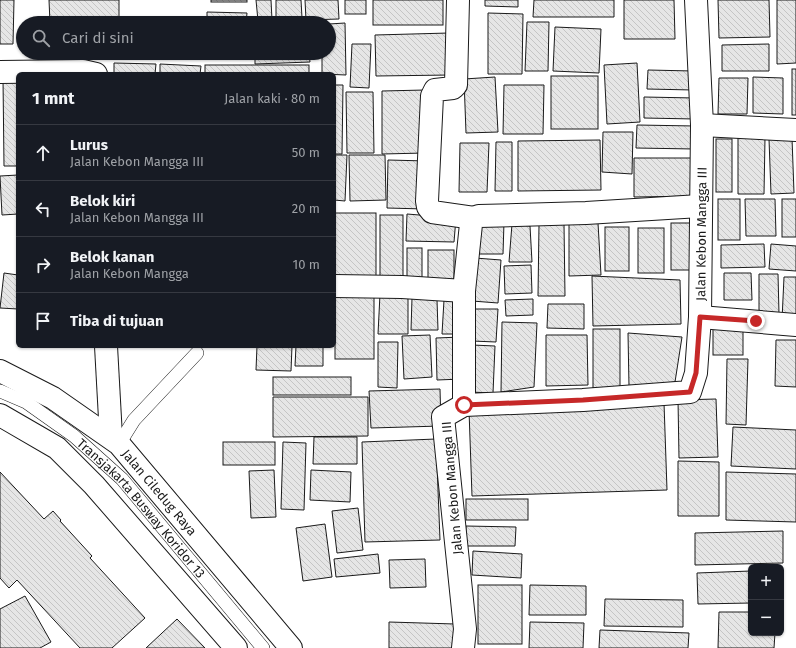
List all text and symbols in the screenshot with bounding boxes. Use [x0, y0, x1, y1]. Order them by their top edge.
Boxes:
search box [16, 16, 336, 60]
icon: search [30, 27, 52, 49]
text: Cari di sini [62, 29, 134, 47]
text: 1 mnt [32, 88, 75, 109]
text: Jalan kaki · 80 m [224, 91, 320, 106]
text: Lurus [70, 136, 108, 154]
icon: ahead [32, 142, 54, 164]
text: 50 m [292, 145, 320, 160]
text: Jalan Kebon Mangga III [70, 154, 204, 169]
street label: Jalan Kebon Mangga III [693, 167, 709, 301]
text: Belok kiri [70, 192, 135, 210]
icon: left [32, 198, 54, 220]
text: 20 m [292, 201, 320, 216]
text: Jalan Kebon Mangga III [70, 210, 204, 225]
text: Belok kanan [70, 248, 154, 266]
icon: right [32, 254, 54, 276]
text: 10 m [293, 257, 320, 272]
text: Jalan Kebon Mangga [70, 266, 189, 281]
icon: arrive [32, 310, 54, 332]
text: Tiba di tujuan [70, 312, 164, 330]
route end [747, 312, 765, 330]
route start [455, 396, 473, 414]
street label: Jalan Kebon Mangga III [439, 421, 465, 555]
street label: Transjakarta Busway Koridor 13 [74, 435, 209, 581]
street label: Jalan Ciledug Raya [119, 446, 200, 538]
map controls [748, 564, 784, 636]
button: + [748, 564, 784, 600]
button: − [748, 600, 784, 636]

